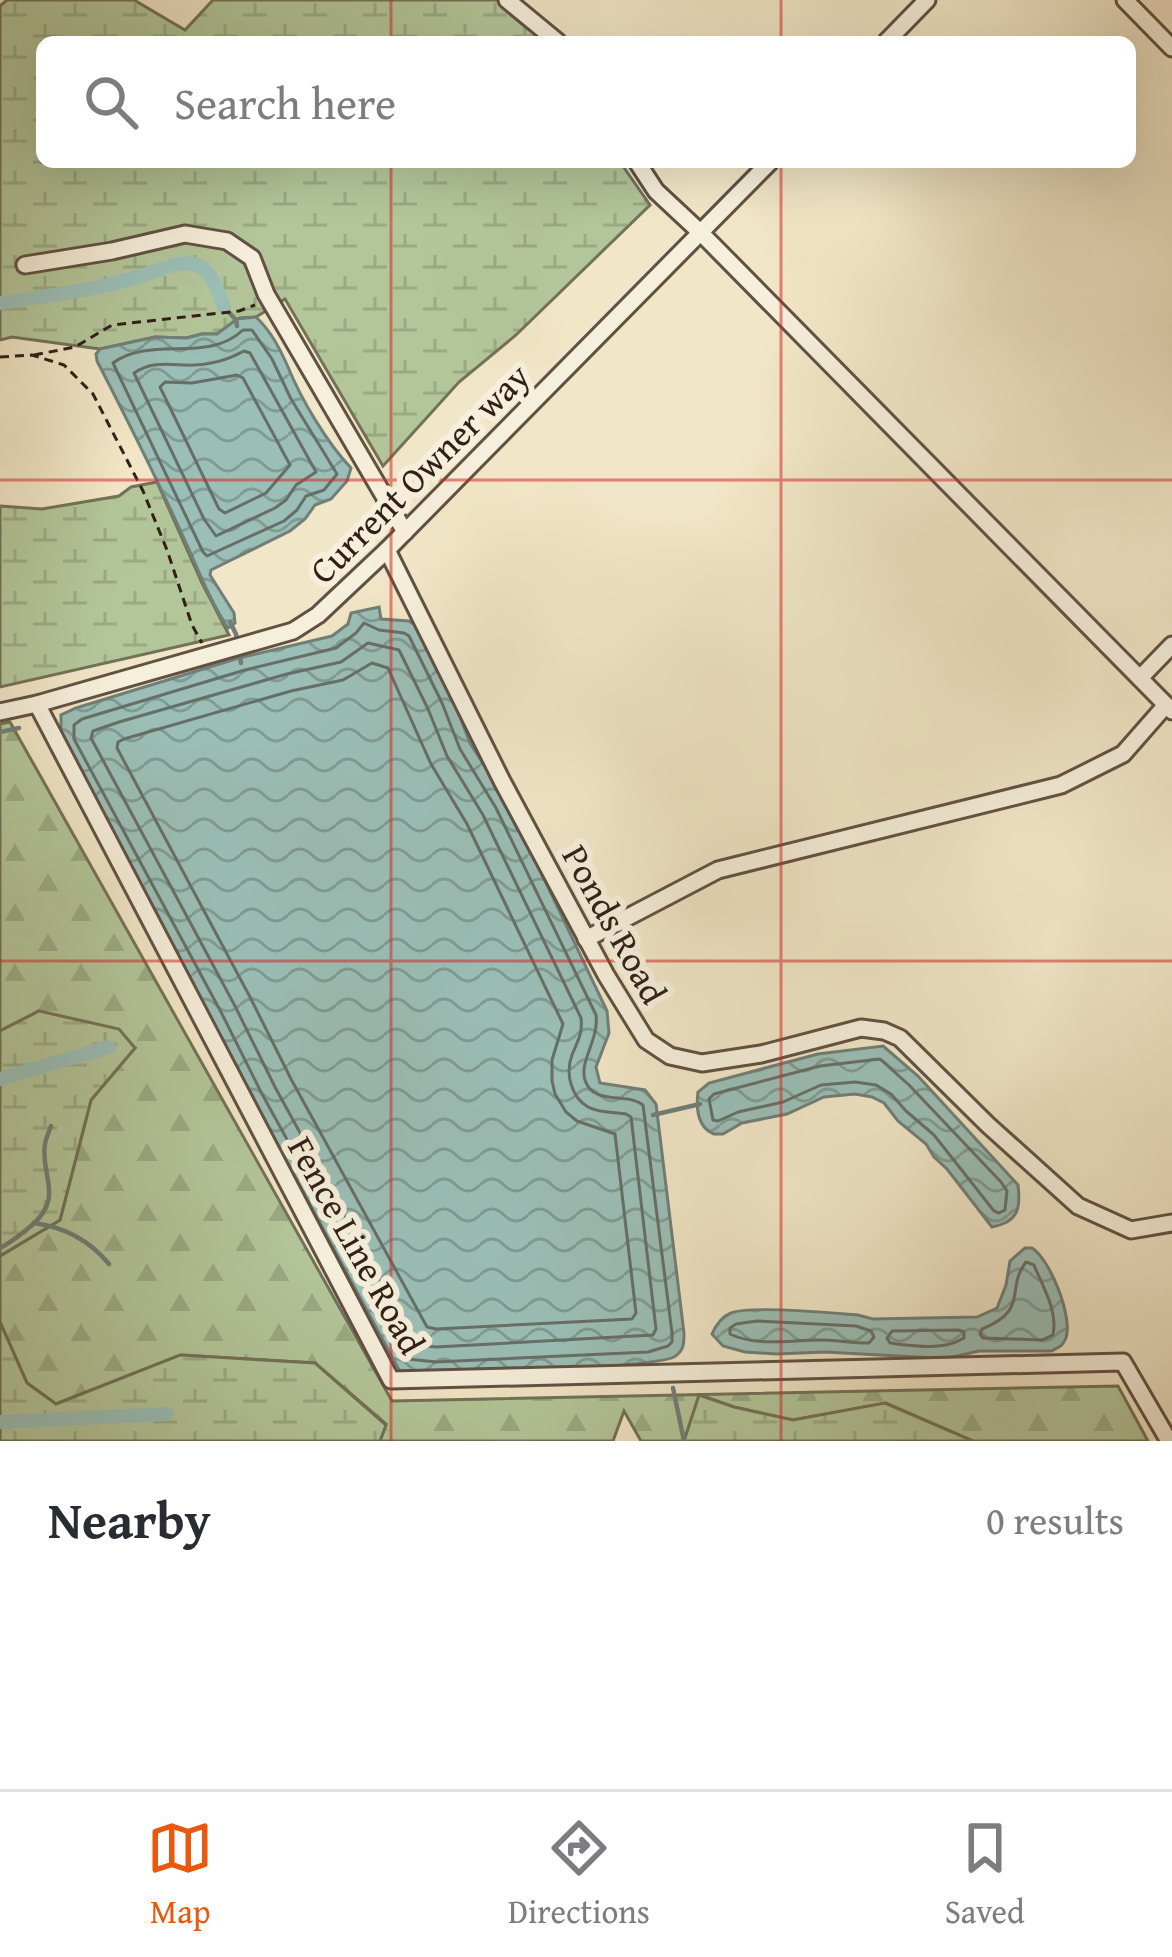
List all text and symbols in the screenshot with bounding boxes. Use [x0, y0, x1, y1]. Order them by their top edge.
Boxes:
search box [36, 36, 1136, 168]
icon: search [78, 69, 144, 135]
text: Search here [174, 70, 396, 135]
street label: Current Owner way [296, 350, 541, 595]
street label: Ponds Road [550, 835, 681, 1013]
street label: Fence Line Road [276, 1126, 439, 1363]
text: Nearby [48, 1482, 211, 1557]
text: 0 results [986, 1491, 1124, 1548]
tab: Map [147, 1815, 213, 1935]
tab: Directions [508, 1815, 650, 1935]
tab: Saved [945, 1815, 1025, 1935]

